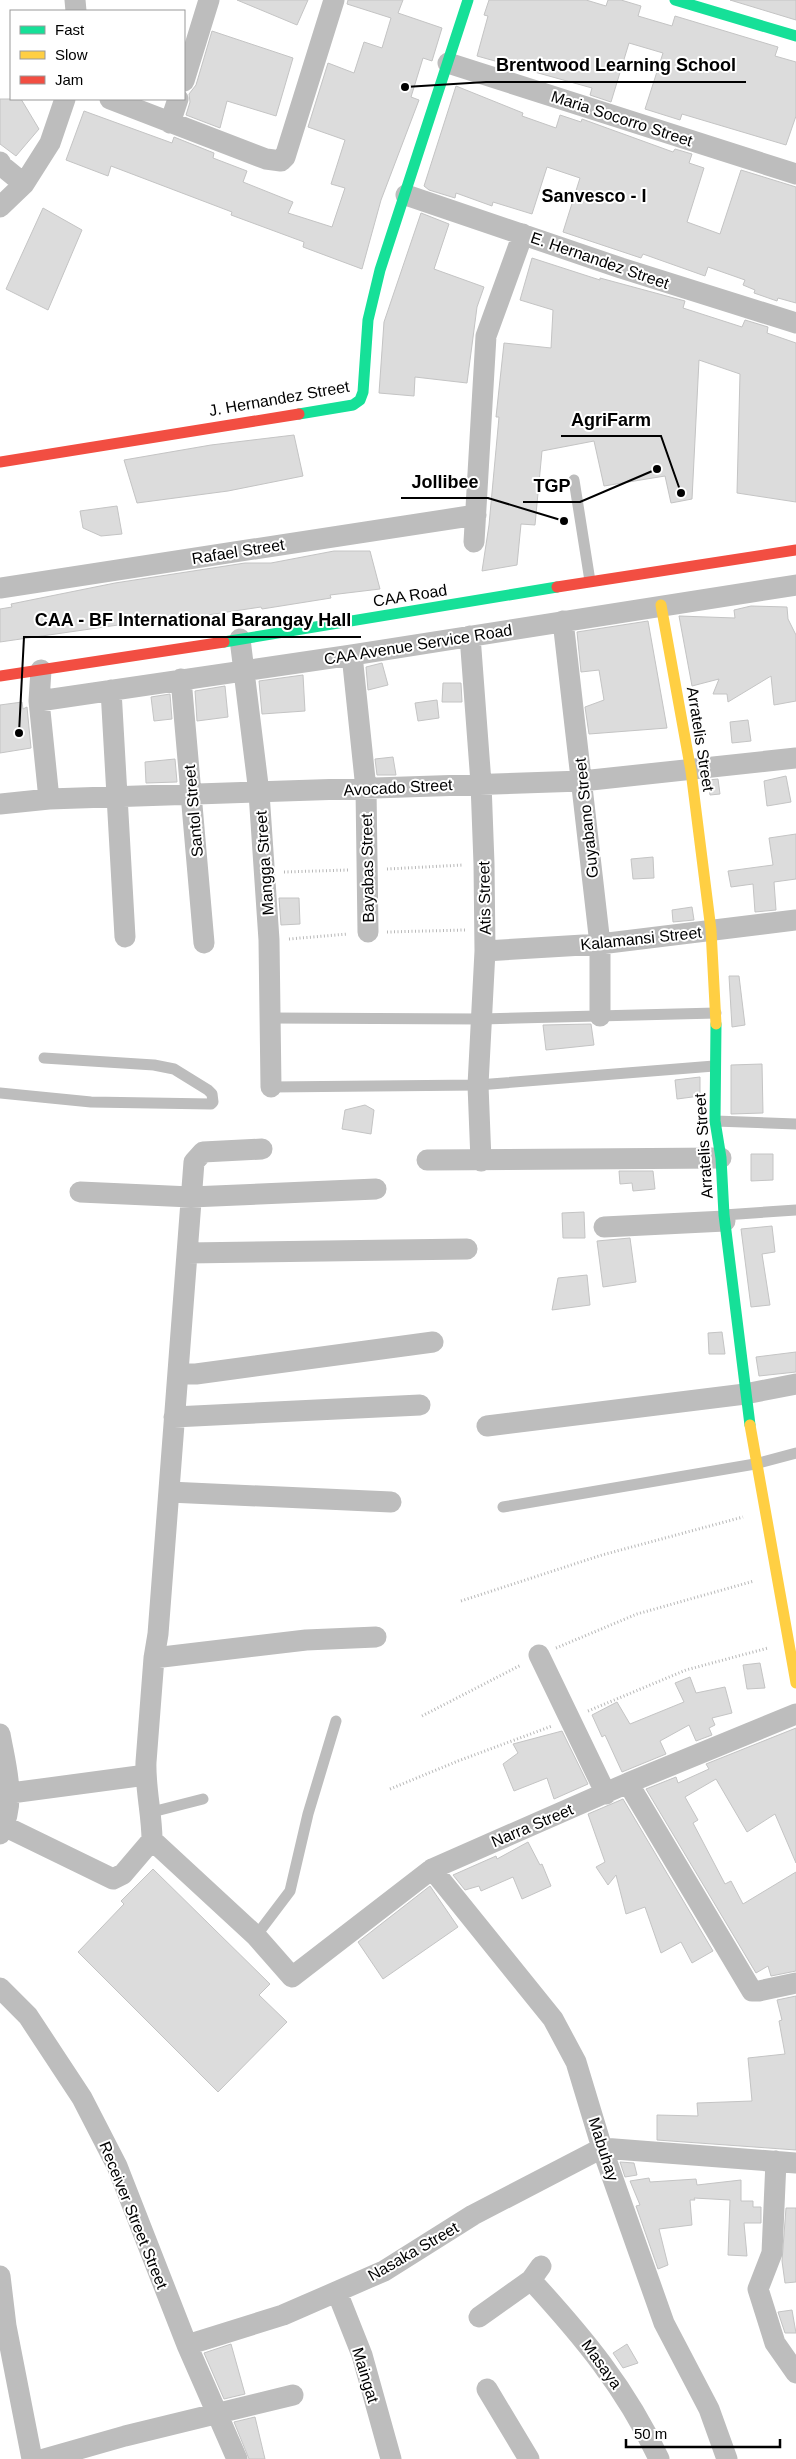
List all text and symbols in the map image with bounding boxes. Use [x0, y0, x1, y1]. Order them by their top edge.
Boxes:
legend [10, 10, 185, 100]
text: Fast [55, 21, 85, 38]
text: Slow [55, 46, 88, 63]
callout: Brentwood Learning School [486, 49, 746, 82]
text: Brentwood Learning School [496, 55, 736, 75]
text: Jam [55, 71, 83, 88]
street label: Maria Socorro Street [549, 88, 695, 150]
district label: Sanvesco - I [541, 186, 647, 206]
street label: E. Hernandez Street [529, 229, 672, 292]
street label: J. Hernandez Street [208, 378, 351, 419]
callout: AgriFarm [561, 403, 661, 436]
text: AgriFarm [571, 410, 651, 430]
callout: Jollibee [401, 465, 488, 498]
callout: TGP [523, 469, 580, 502]
text: Jollibee [411, 472, 479, 492]
text: TGP [533, 476, 571, 496]
street label: Rafael Street [191, 536, 286, 567]
street label: CAA Road [372, 581, 448, 610]
callout: CAA - BF International Barangay Hall [24, 604, 361, 637]
text: CAA - BF International Barangay Hall [35, 610, 351, 630]
street label: CAA Avenue Service Road [323, 621, 513, 668]
street label: Arratelis Street [684, 685, 717, 793]
street label: Guyabano Street [572, 756, 601, 879]
street label: Santol Street [181, 764, 206, 858]
street label: Avocado Street [343, 776, 454, 799]
street label: Mangga Street [252, 809, 277, 916]
street label: Bayabas Street [358, 813, 377, 923]
street label: Atis Street [475, 860, 494, 935]
street label: Kalamansi Street [580, 924, 703, 953]
street label: Arratelis Street [691, 1092, 716, 1199]
street label: Narra Street [489, 1800, 576, 1850]
street label: Mabuhay [585, 2115, 622, 2183]
street label: Receiver Street Street [96, 2139, 171, 2292]
street label: Nasaka Street [365, 2218, 462, 2284]
street label: Masaya [578, 2337, 625, 2392]
street label: Maingat [349, 2345, 382, 2405]
scale bar [626, 2416, 780, 2448]
text: 50 m [634, 2425, 667, 2442]

